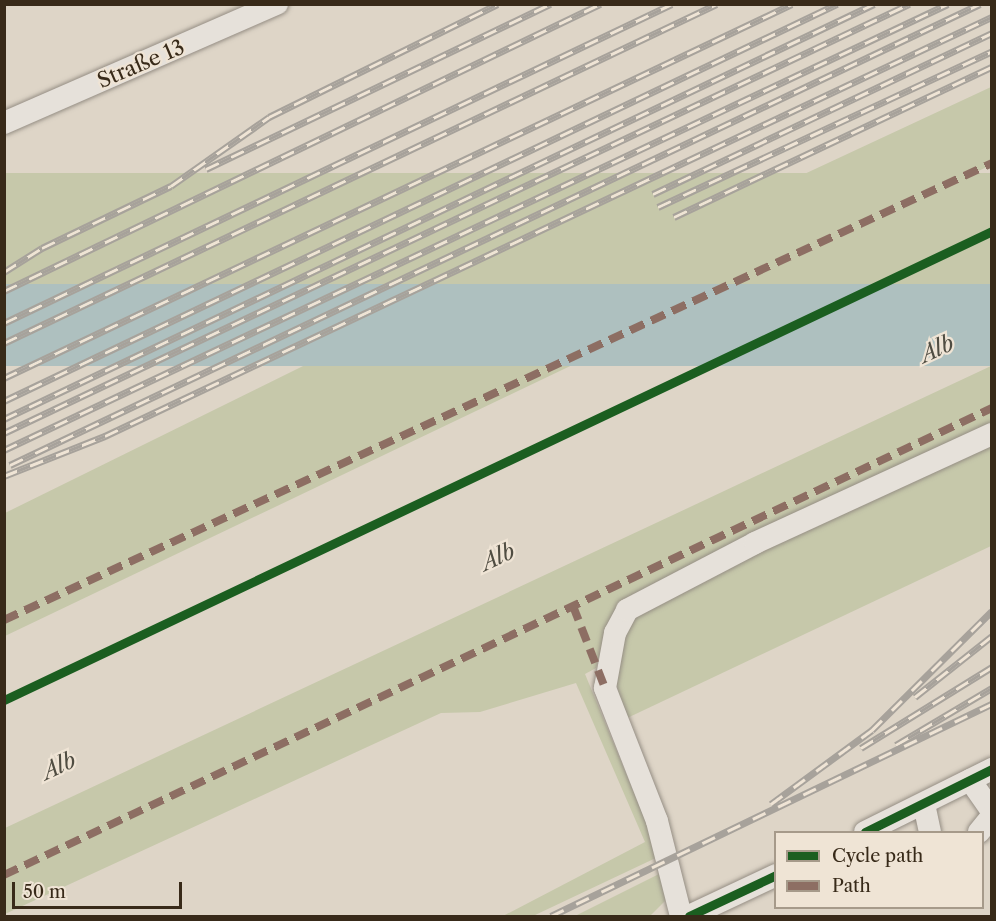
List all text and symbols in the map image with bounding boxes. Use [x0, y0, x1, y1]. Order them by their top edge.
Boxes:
street label: Straße 13 [94, 34, 188, 94]
water label: Alb [916, 330, 958, 368]
water label: Alb [477, 538, 519, 576]
water label: Alb [38, 747, 80, 785]
legend [774, 831, 984, 909]
text: Cycle path [832, 845, 923, 867]
scale bar [15, 870, 184, 908]
text: Path [832, 875, 871, 897]
text: 50 m [23, 881, 66, 903]

